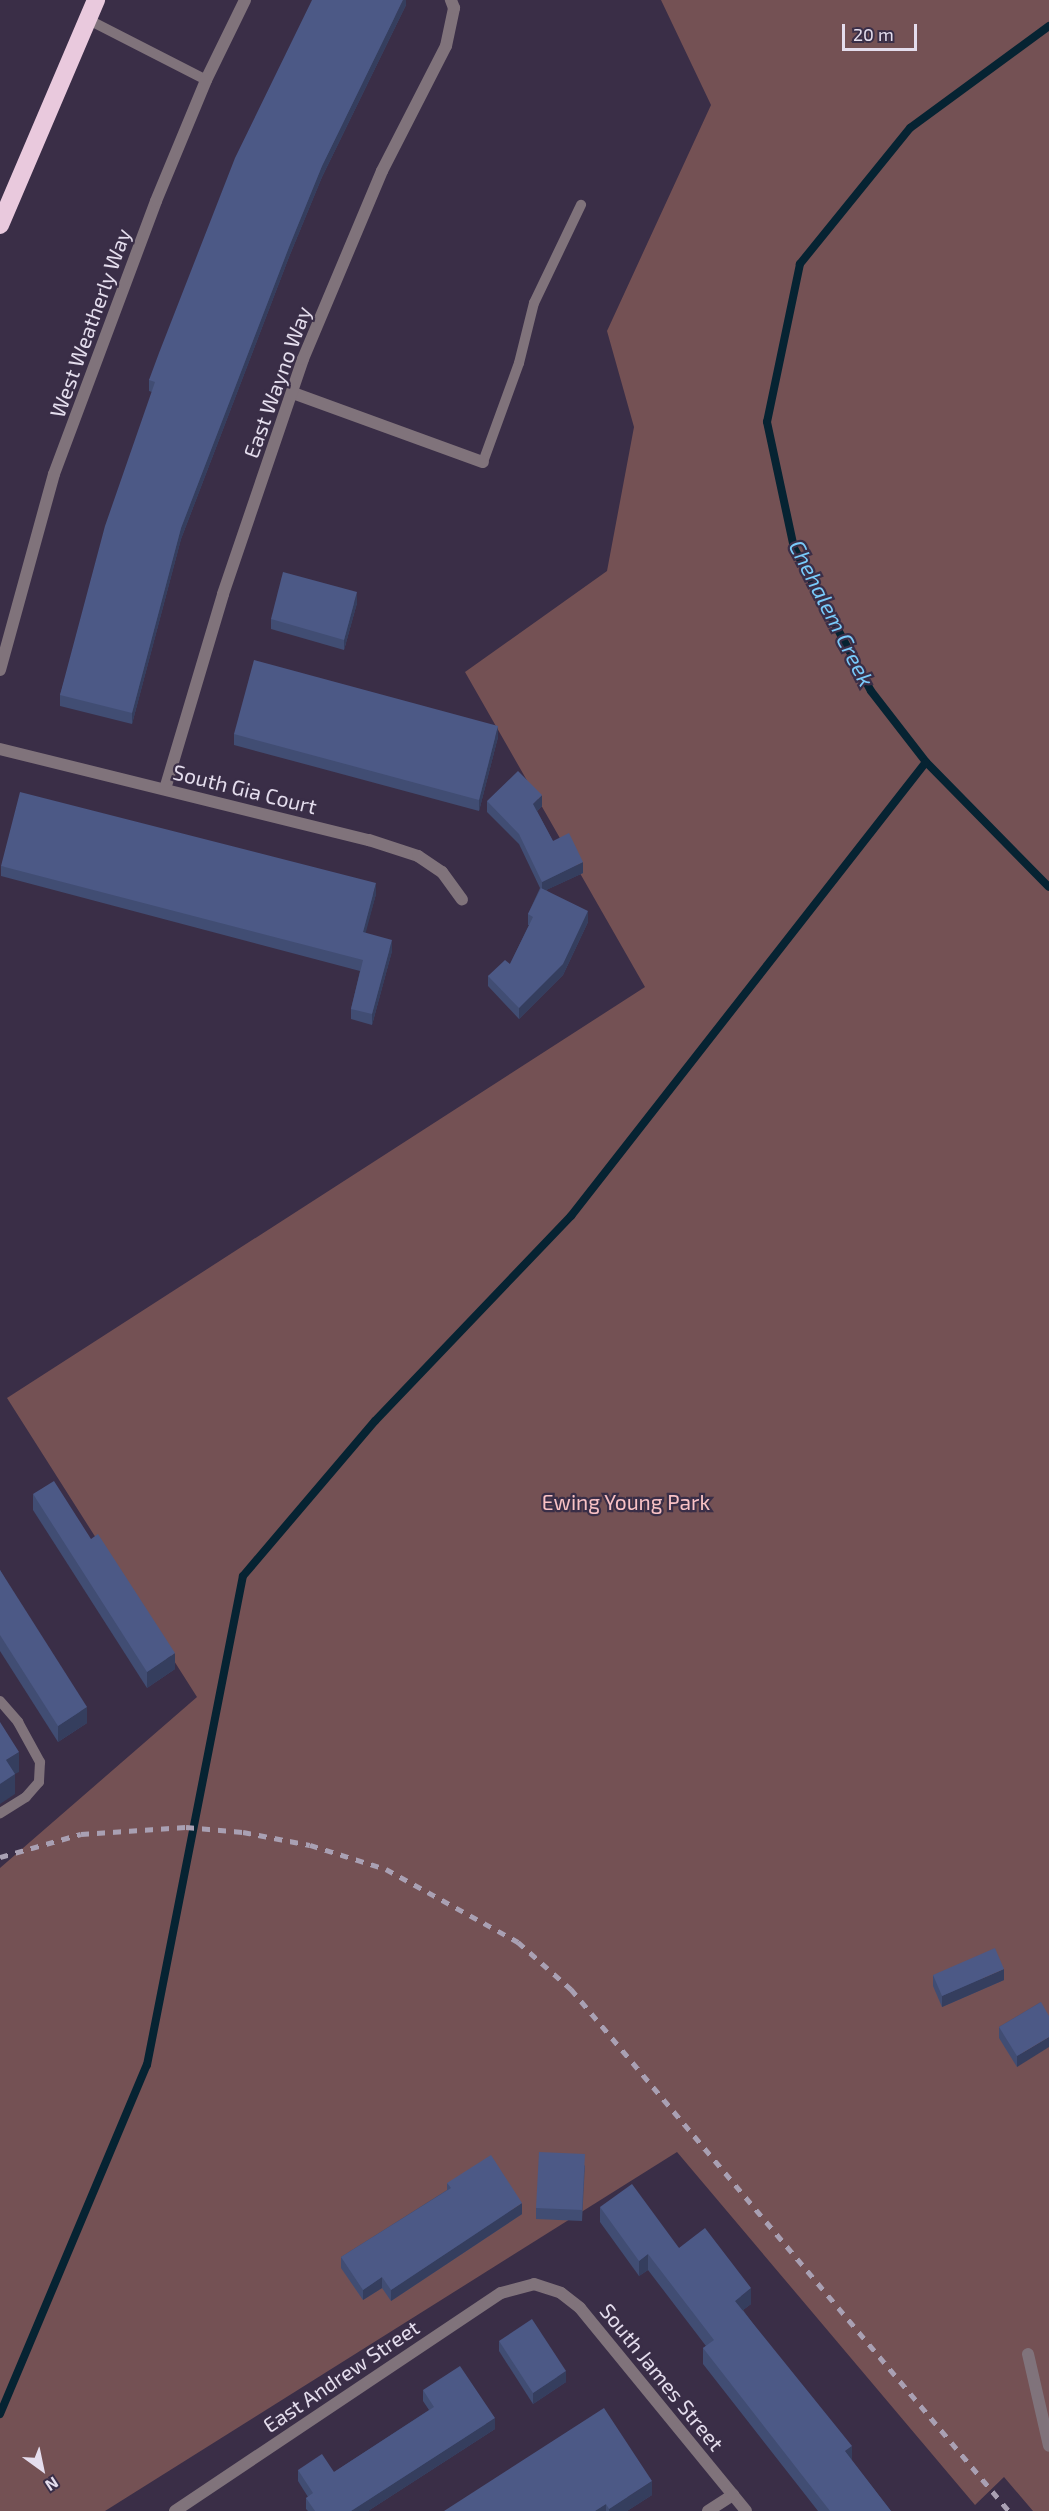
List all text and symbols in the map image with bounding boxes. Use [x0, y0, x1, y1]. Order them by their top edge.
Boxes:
scale bar [845, 12, 920, 50]
text: 20 m [853, 23, 894, 45]
street label: West Weatherly Way [44, 225, 136, 421]
street label: East Wayno Way [238, 302, 316, 462]
water label: Chehalem Creek [784, 535, 880, 691]
street label: South Gia Court [170, 759, 320, 819]
park label: Ewing Young Park [542, 1489, 710, 1515]
street label: South James Street [595, 2298, 729, 2456]
street label: East Andrew Street [258, 2314, 424, 2438]
north arrow [12, 2439, 72, 2499]
text: N [42, 2473, 62, 2496]

